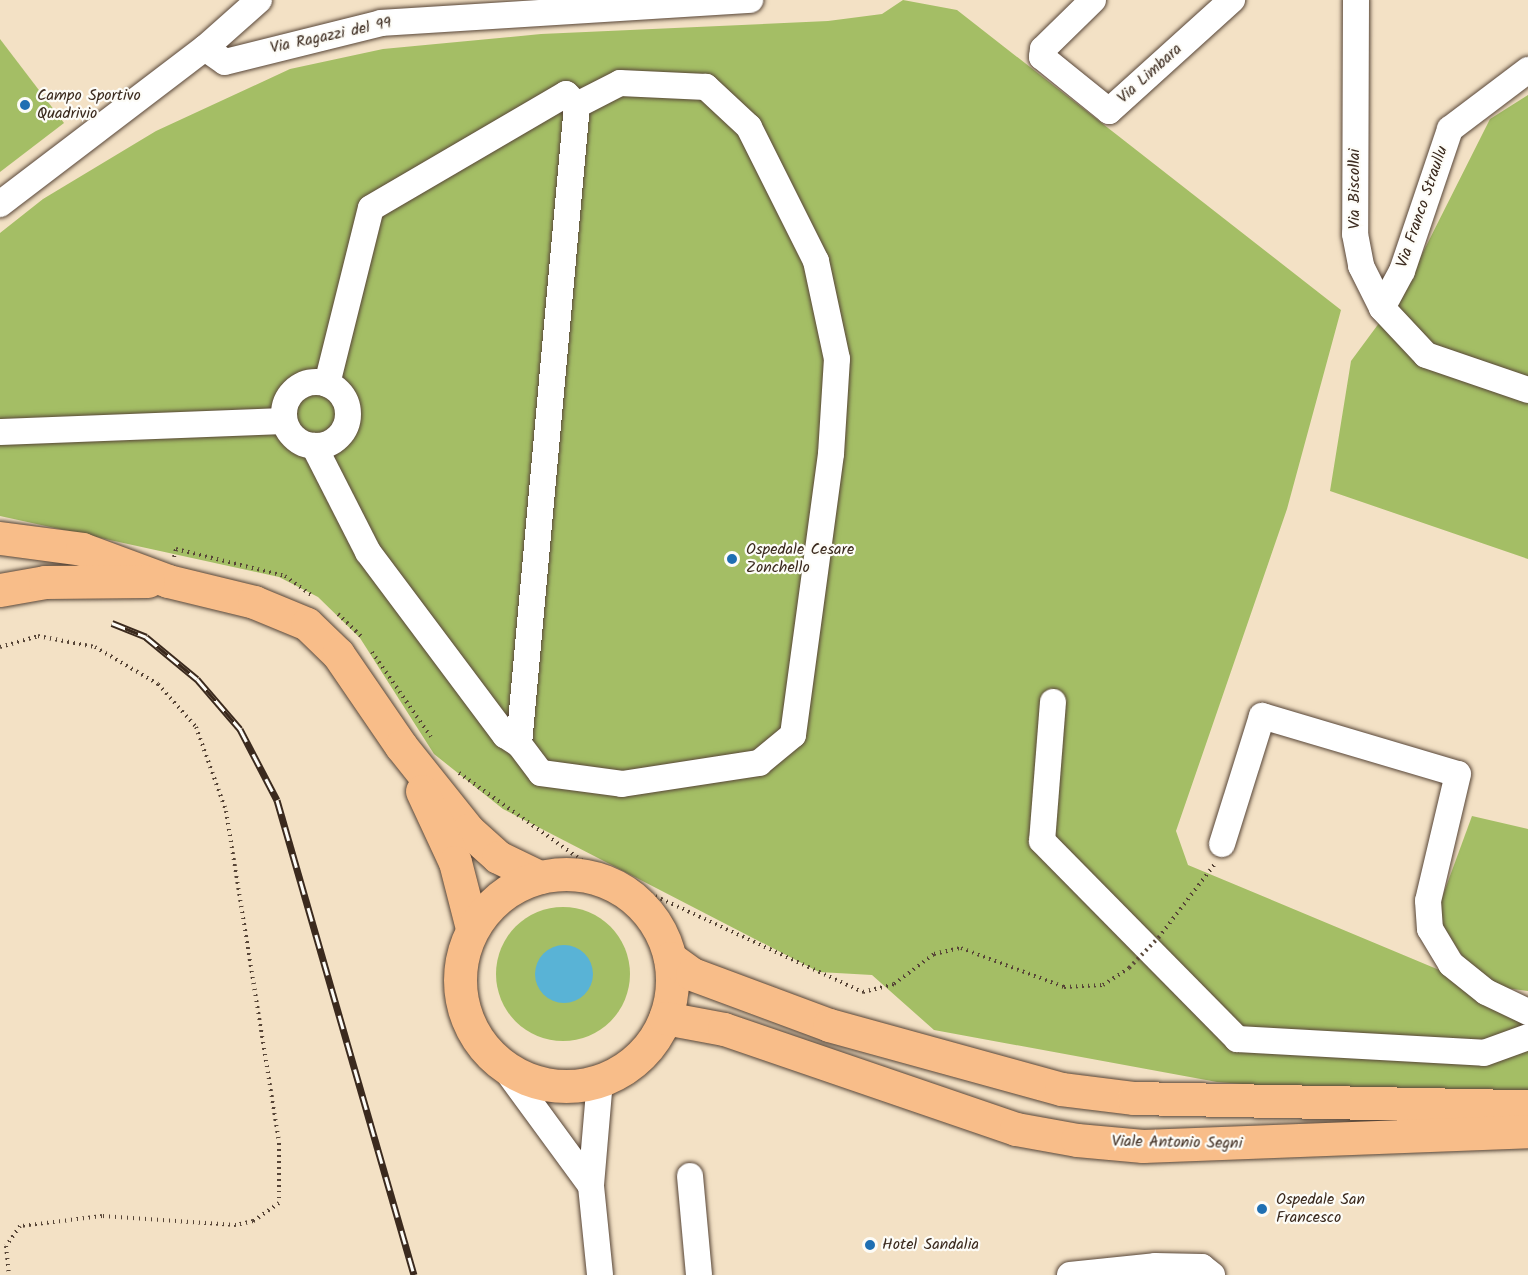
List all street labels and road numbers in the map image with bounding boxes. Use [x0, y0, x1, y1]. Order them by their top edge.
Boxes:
street label: Via Ragazzi del 99 [269, 14, 393, 58]
street label: Via Limbara [1114, 40, 1186, 108]
street label: Via Franco Straullu [1393, 144, 1453, 270]
street label: Via Biscollai [1345, 149, 1365, 229]
street label: Viale Antonio Segni [1111, 1132, 1243, 1154]

